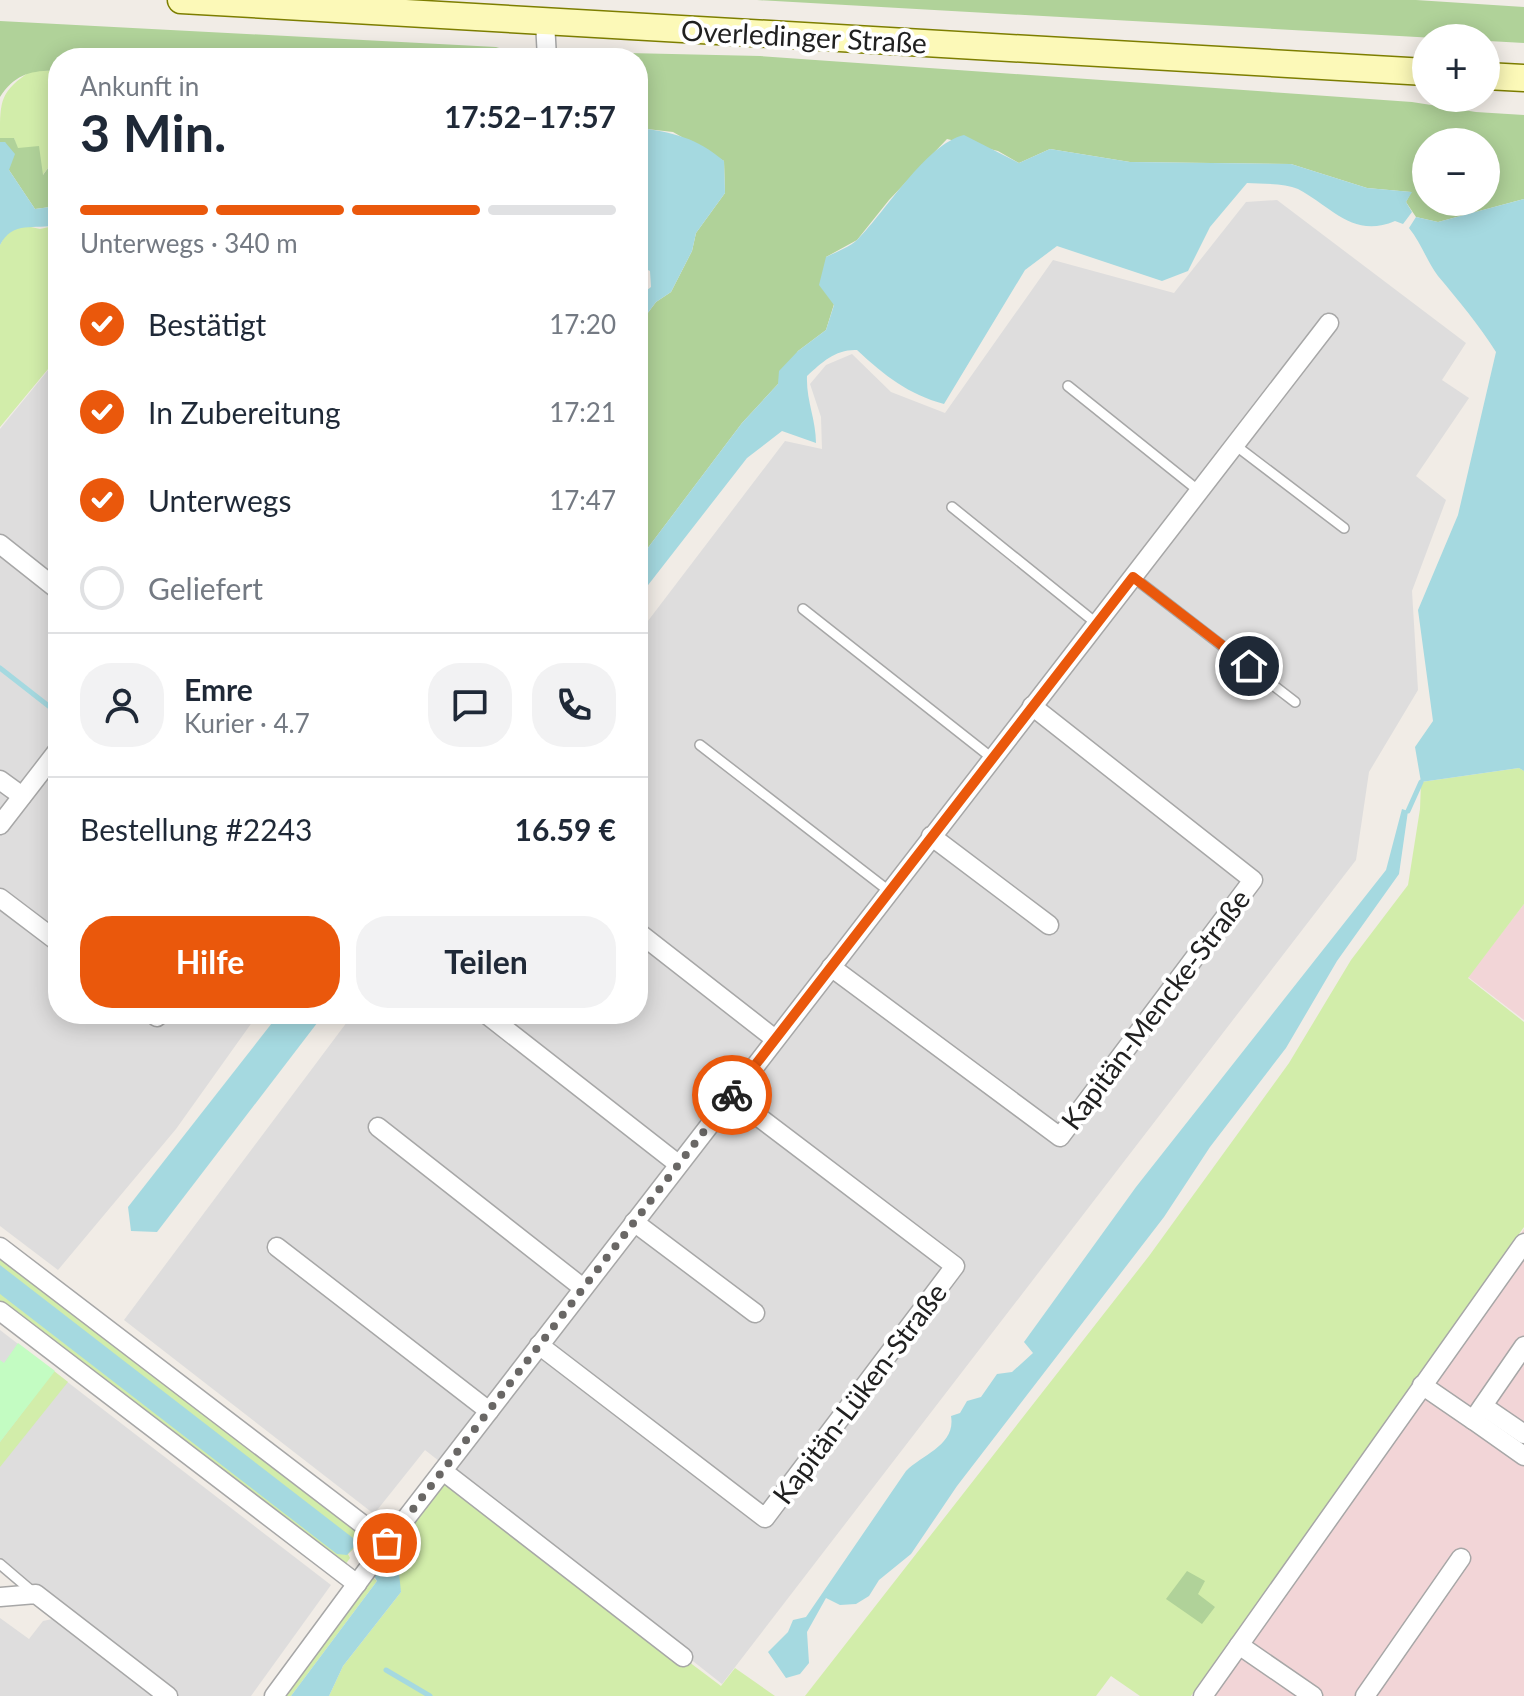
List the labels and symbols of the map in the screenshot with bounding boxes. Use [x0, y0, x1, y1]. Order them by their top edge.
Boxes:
street label: Overledinger Straße [680, 13, 928, 59]
pin [1215, 632, 1283, 700]
street label: Kapitän-Mencke-Straße [1053, 882, 1257, 1136]
courier [692, 1055, 772, 1135]
street label: Kapitän-Lüken-Straße [765, 1276, 953, 1510]
pin [353, 1509, 421, 1577]

